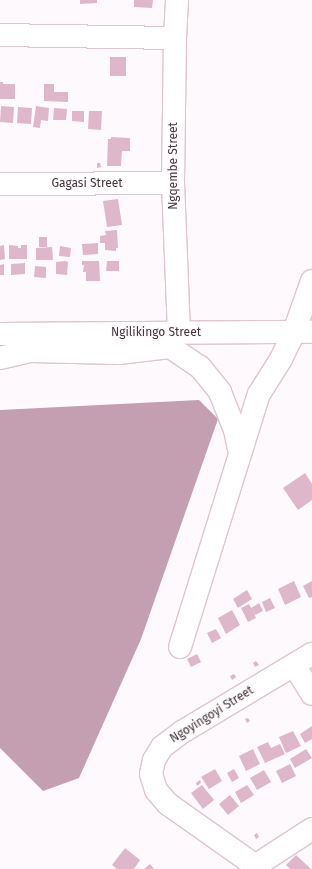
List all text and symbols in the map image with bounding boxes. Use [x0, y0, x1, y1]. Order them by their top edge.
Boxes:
street label: Ngqembe Street [167, 122, 181, 210]
street label: Gagasi Street [51, 177, 123, 191]
street label: Ngilikingo Street [111, 326, 201, 340]
street label: Ngoyingoyi Street [168, 684, 256, 746]

